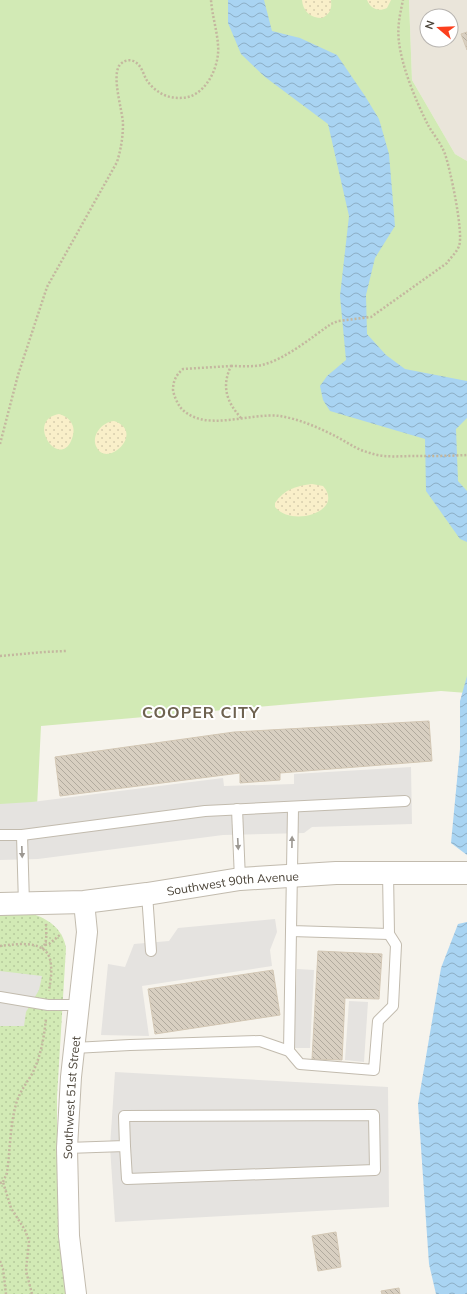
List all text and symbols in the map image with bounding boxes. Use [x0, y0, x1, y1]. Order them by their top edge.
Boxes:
north arrow [419, 8, 459, 48]
text: N [422, 19, 438, 31]
district label: COOPER CITY [142, 702, 260, 722]
one-way arrow [289, 835, 295, 848]
one-way arrow [235, 838, 242, 850]
one-way arrow [19, 846, 26, 858]
street label: Southwest 90th Avenue [165, 868, 299, 898]
street label: Southwest 51st Street [59, 1035, 83, 1159]

